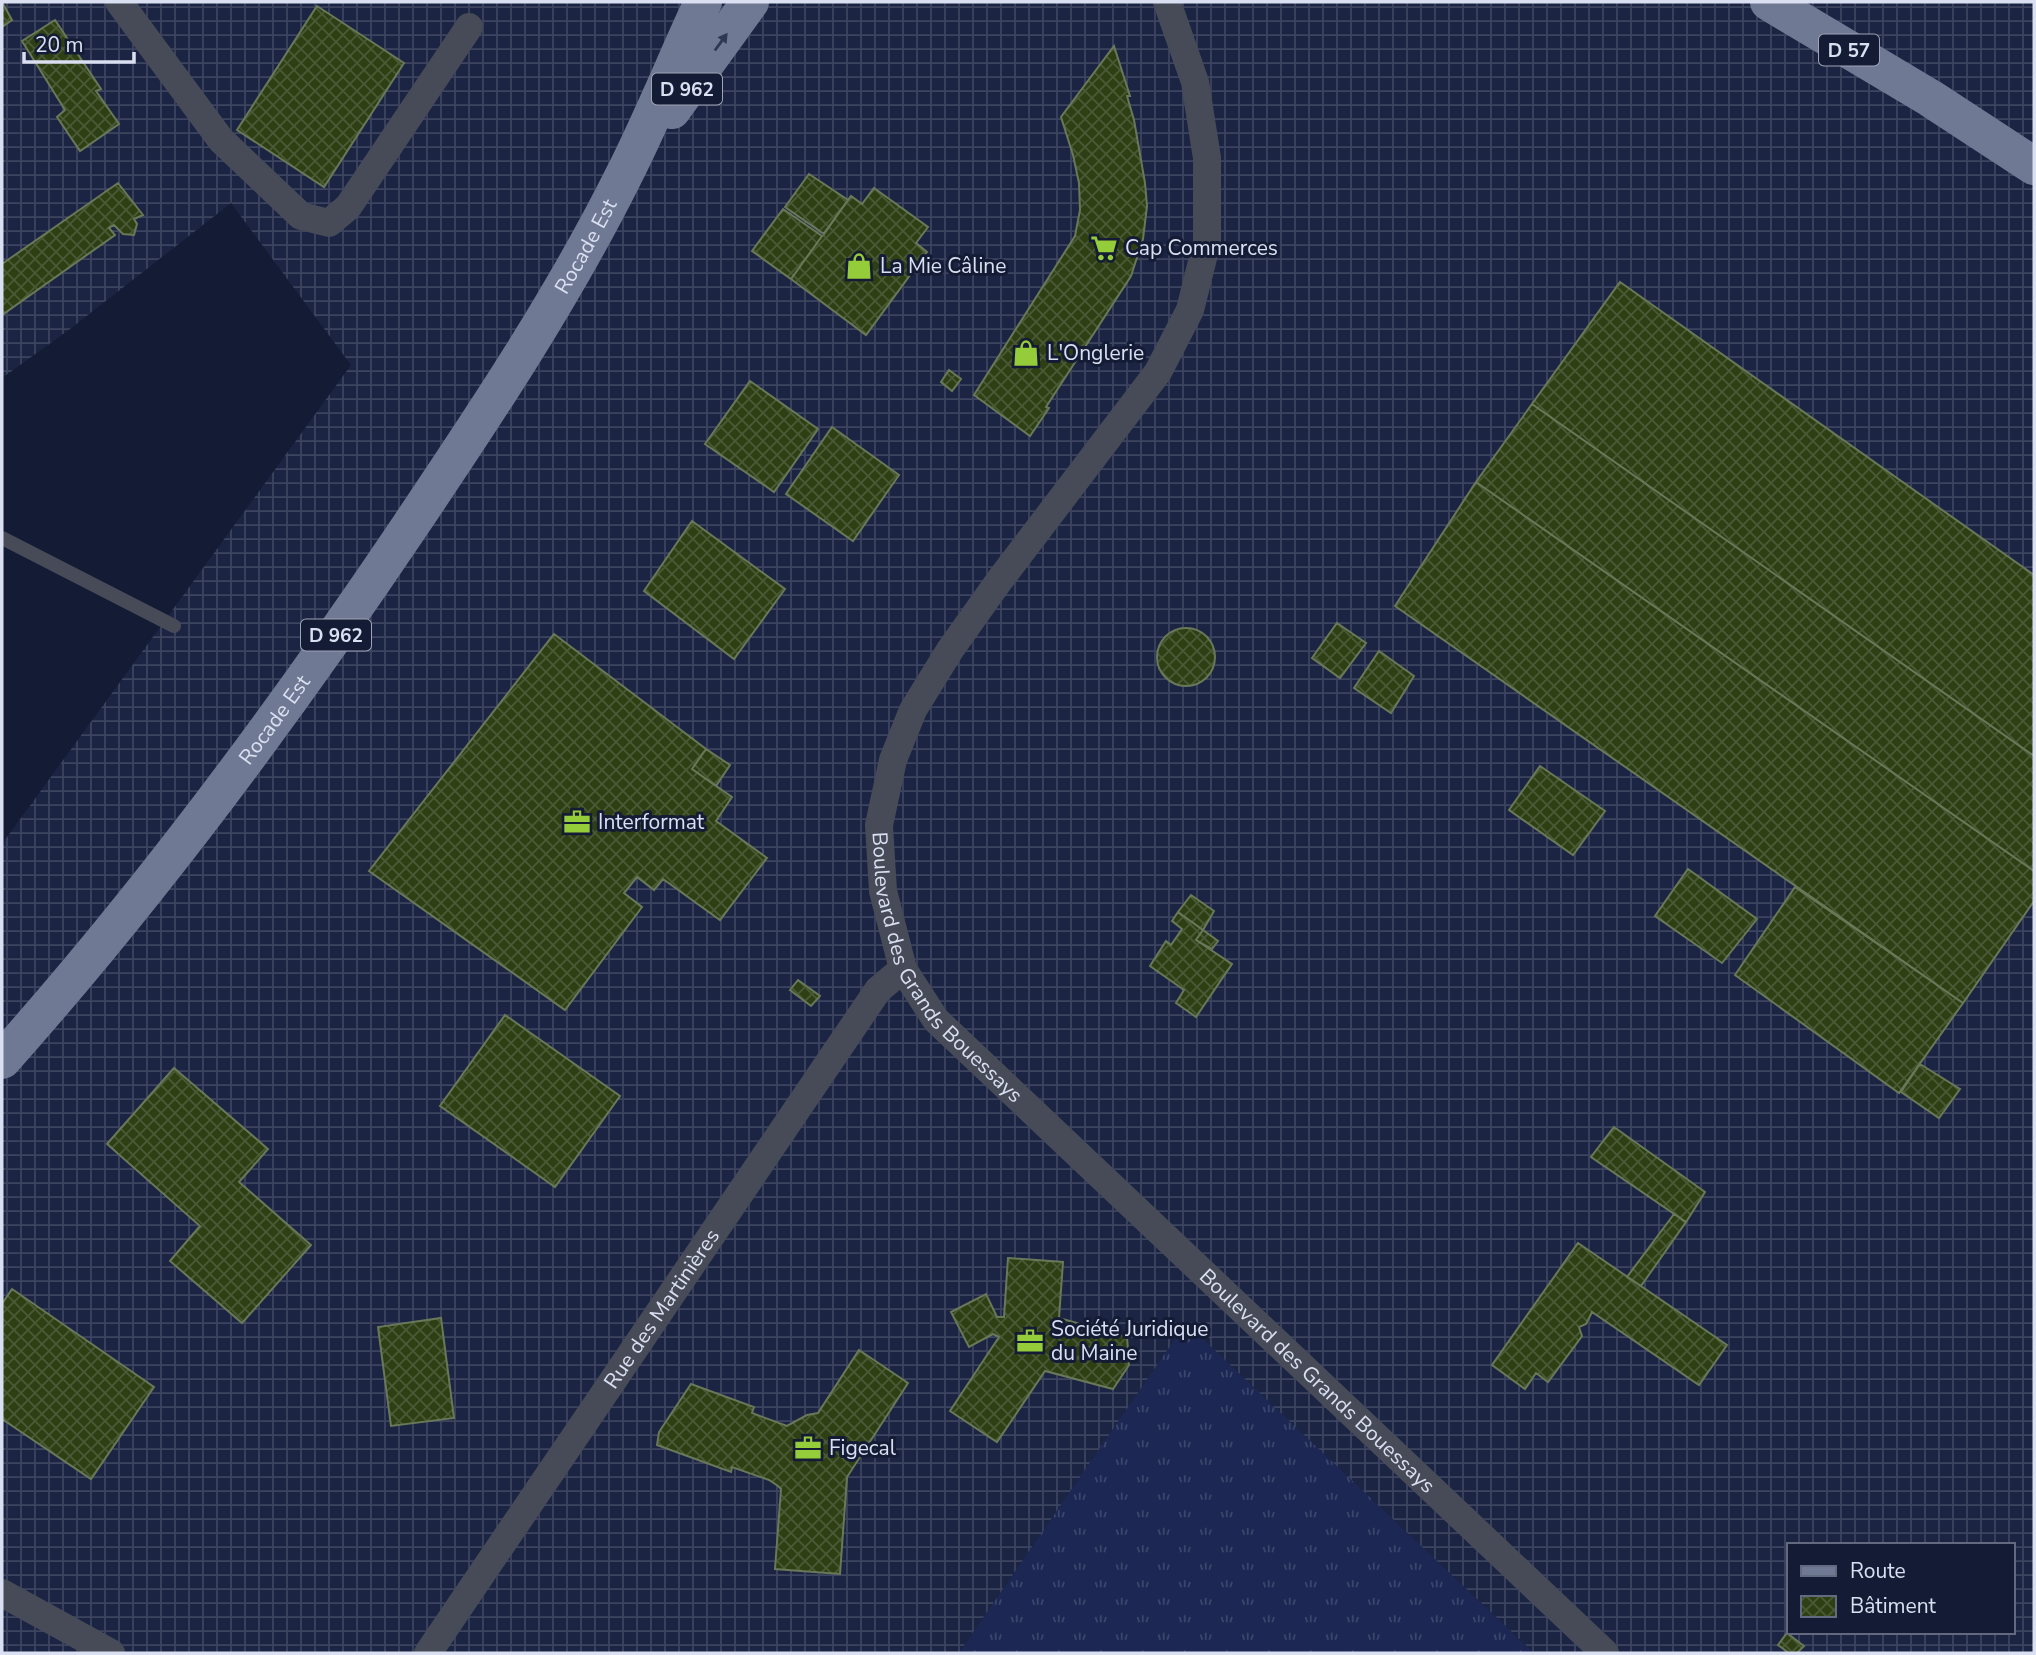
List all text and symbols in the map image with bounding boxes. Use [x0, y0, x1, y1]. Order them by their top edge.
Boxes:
scale bar [24, 21, 135, 65]
text: 20 m [35, 31, 84, 59]
one-way arrow [714, 33, 728, 51]
road number: D 57 [1819, 34, 1879, 66]
road number: D 962 [652, 74, 722, 104]
street label: Rocade Est [548, 193, 624, 299]
supermarket icon: Cap Commerces [1089, 233, 1119, 263]
place label: Cap Commerces [1125, 234, 1278, 262]
shop icon: La Mie Câline [844, 251, 874, 281]
place label: La Mie Câline [880, 252, 1006, 280]
shop icon: L'Onglerie [1011, 338, 1041, 368]
place label: L'Onglerie [1047, 339, 1144, 367]
road number: D 962 [301, 620, 371, 650]
street label: Rocade Est [232, 669, 317, 770]
office icon: Interformat [562, 807, 592, 837]
place label: Interformat [598, 808, 705, 836]
street label: Boulevard des Grands Bouessays [865, 831, 1029, 1109]
street label: Rue des Martinières [597, 1223, 726, 1394]
street label: Boulevard des Grands Bouessays [1193, 1262, 1441, 1499]
place label: Société Juridique du Maine [1051, 1315, 1208, 1367]
office icon: Société Juridique du Maine [1015, 1326, 1045, 1356]
office icon: Figecal [793, 1433, 823, 1463]
place label: Figecal [829, 1434, 897, 1462]
legend [1787, 1543, 2015, 1634]
text: Route [1850, 1557, 1906, 1585]
text: Bâtiment [1850, 1592, 1937, 1620]

